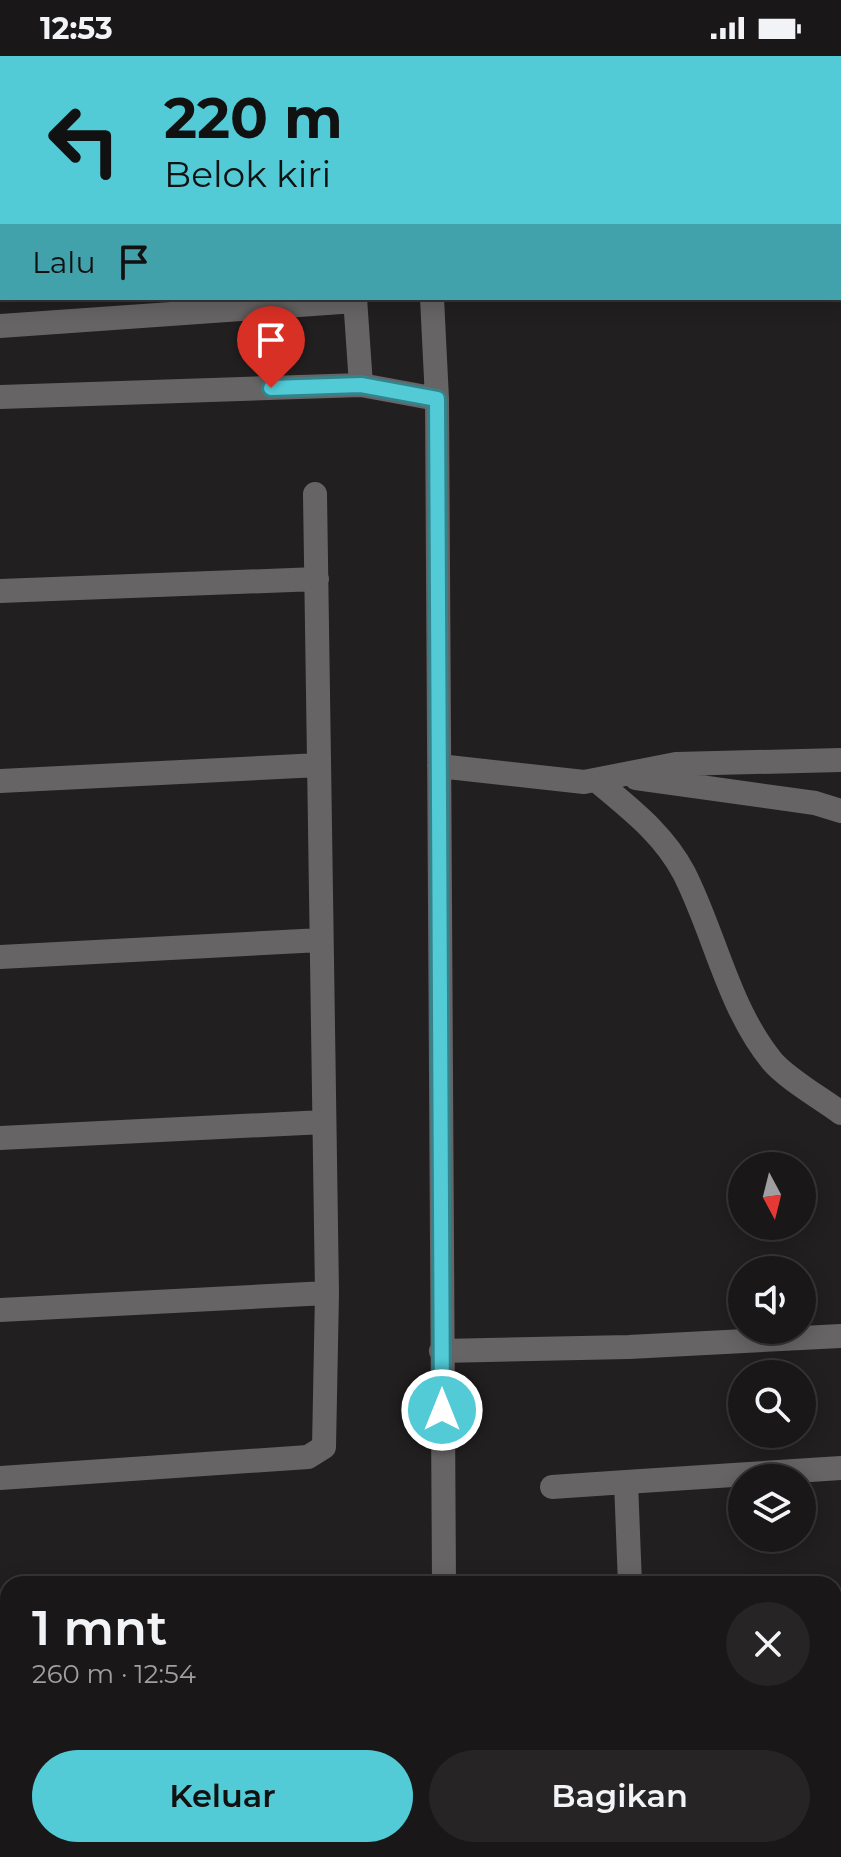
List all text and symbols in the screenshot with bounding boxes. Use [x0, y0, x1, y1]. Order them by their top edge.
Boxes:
text: 12:53 [40, 10, 113, 47]
text: 220 m [164, 84, 343, 152]
icon: left [32, 88, 136, 192]
text: Belok kiri [164, 152, 331, 196]
icon: arrive [112, 240, 156, 284]
text: Lalu [32, 244, 96, 281]
pin [237, 306, 305, 388]
icon: arrive [249, 318, 293, 362]
north arrow [728, 1152, 816, 1240]
map controls [728, 1152, 816, 1552]
button: sound [728, 1256, 816, 1344]
button: search [728, 1360, 816, 1448]
position arrow [400, 1368, 484, 1452]
button: layers [728, 1464, 816, 1552]
text: 1 mnt [32, 1599, 167, 1657]
button: close [726, 1602, 810, 1686]
text: 260 m · 12:54 [32, 1658, 196, 1690]
button: Keluar [32, 1750, 413, 1842]
button: Bagikan [429, 1750, 810, 1842]

